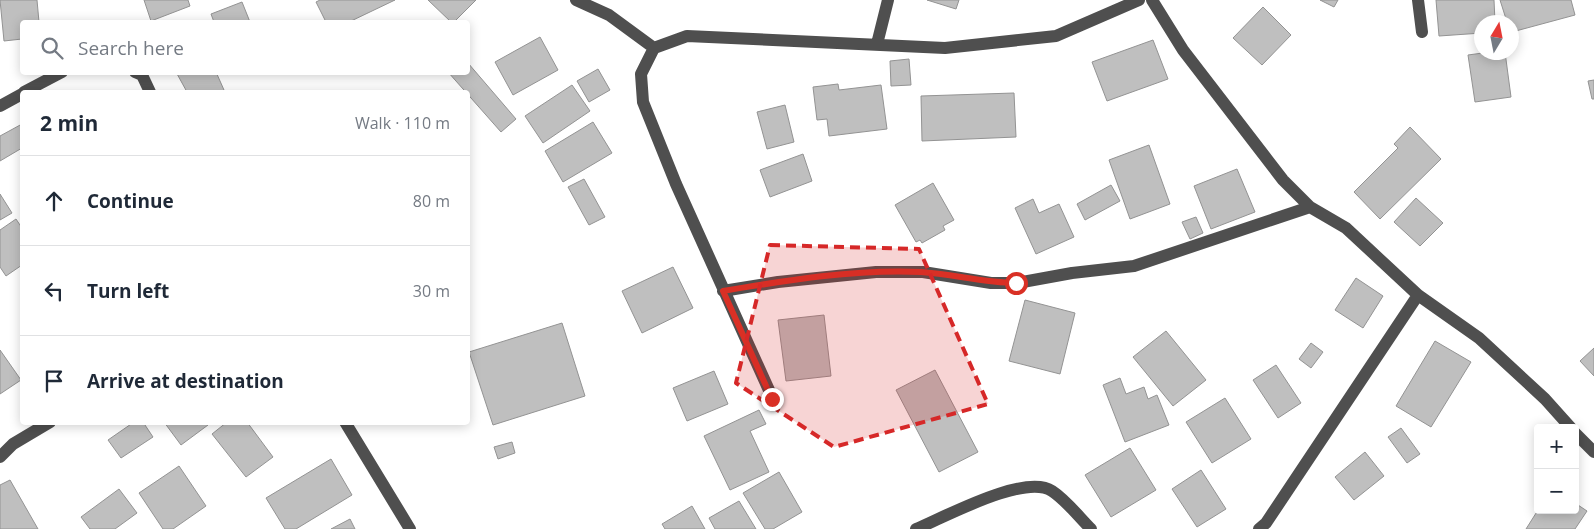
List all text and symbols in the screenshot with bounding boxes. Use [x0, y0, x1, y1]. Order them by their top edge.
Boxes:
north arrow [1474, 15, 1519, 60]
search box [20, 20, 470, 75]
icon: search [38, 34, 66, 62]
text: Search here [78, 35, 184, 61]
text: 2 min [40, 109, 98, 137]
text: Walk · 110 m [355, 112, 450, 134]
icon: ahead [40, 187, 68, 215]
text: Continue [87, 188, 174, 214]
text: 80 m [413, 190, 450, 212]
route start [1005, 272, 1028, 295]
icon: left [40, 277, 68, 305]
text: Turn left [87, 278, 169, 304]
text: 30 m [413, 280, 450, 302]
icon: arrive [40, 367, 68, 395]
text: Arrive at destination [87, 368, 284, 394]
route end [761, 388, 784, 411]
map controls [1534, 424, 1579, 514]
button: + [1534, 424, 1579, 469]
button: − [1534, 469, 1579, 514]

